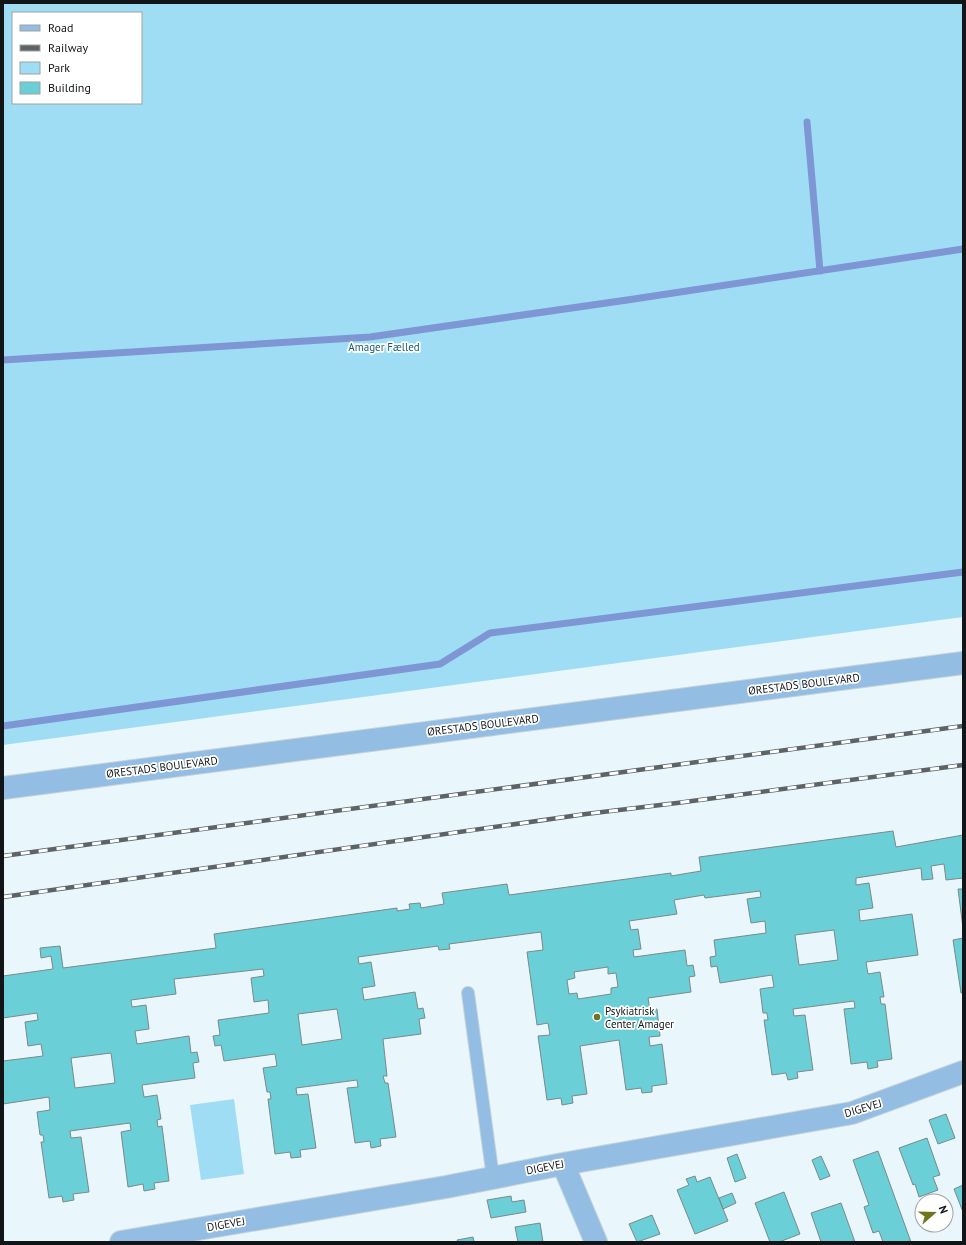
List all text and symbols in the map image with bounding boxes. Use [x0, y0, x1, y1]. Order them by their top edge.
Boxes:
legend [12, 12, 142, 104]
text: Road [48, 20, 73, 35]
text: Railway [48, 40, 88, 55]
text: Park [48, 60, 70, 75]
text: Building [48, 80, 91, 95]
park label: Amager Fælled [348, 340, 420, 354]
street label: ØRESTADS BOULEVARD [747, 670, 861, 698]
street label: ØRESTADS BOULEVARD [426, 711, 540, 739]
street label: ØRESTADS BOULEVARD [105, 753, 219, 781]
place label: Psykiatrisk Center Amager [605, 1004, 674, 1031]
marker: Psykiatrisk Center Amager [592, 1012, 602, 1022]
street label: DIGEVEJ [843, 1096, 883, 1120]
street label: DIGEVEJ [525, 1156, 565, 1178]
north arrow [914, 1193, 954, 1233]
text: N [936, 1204, 951, 1215]
street label: DIGEVEJ [206, 1214, 246, 1234]

